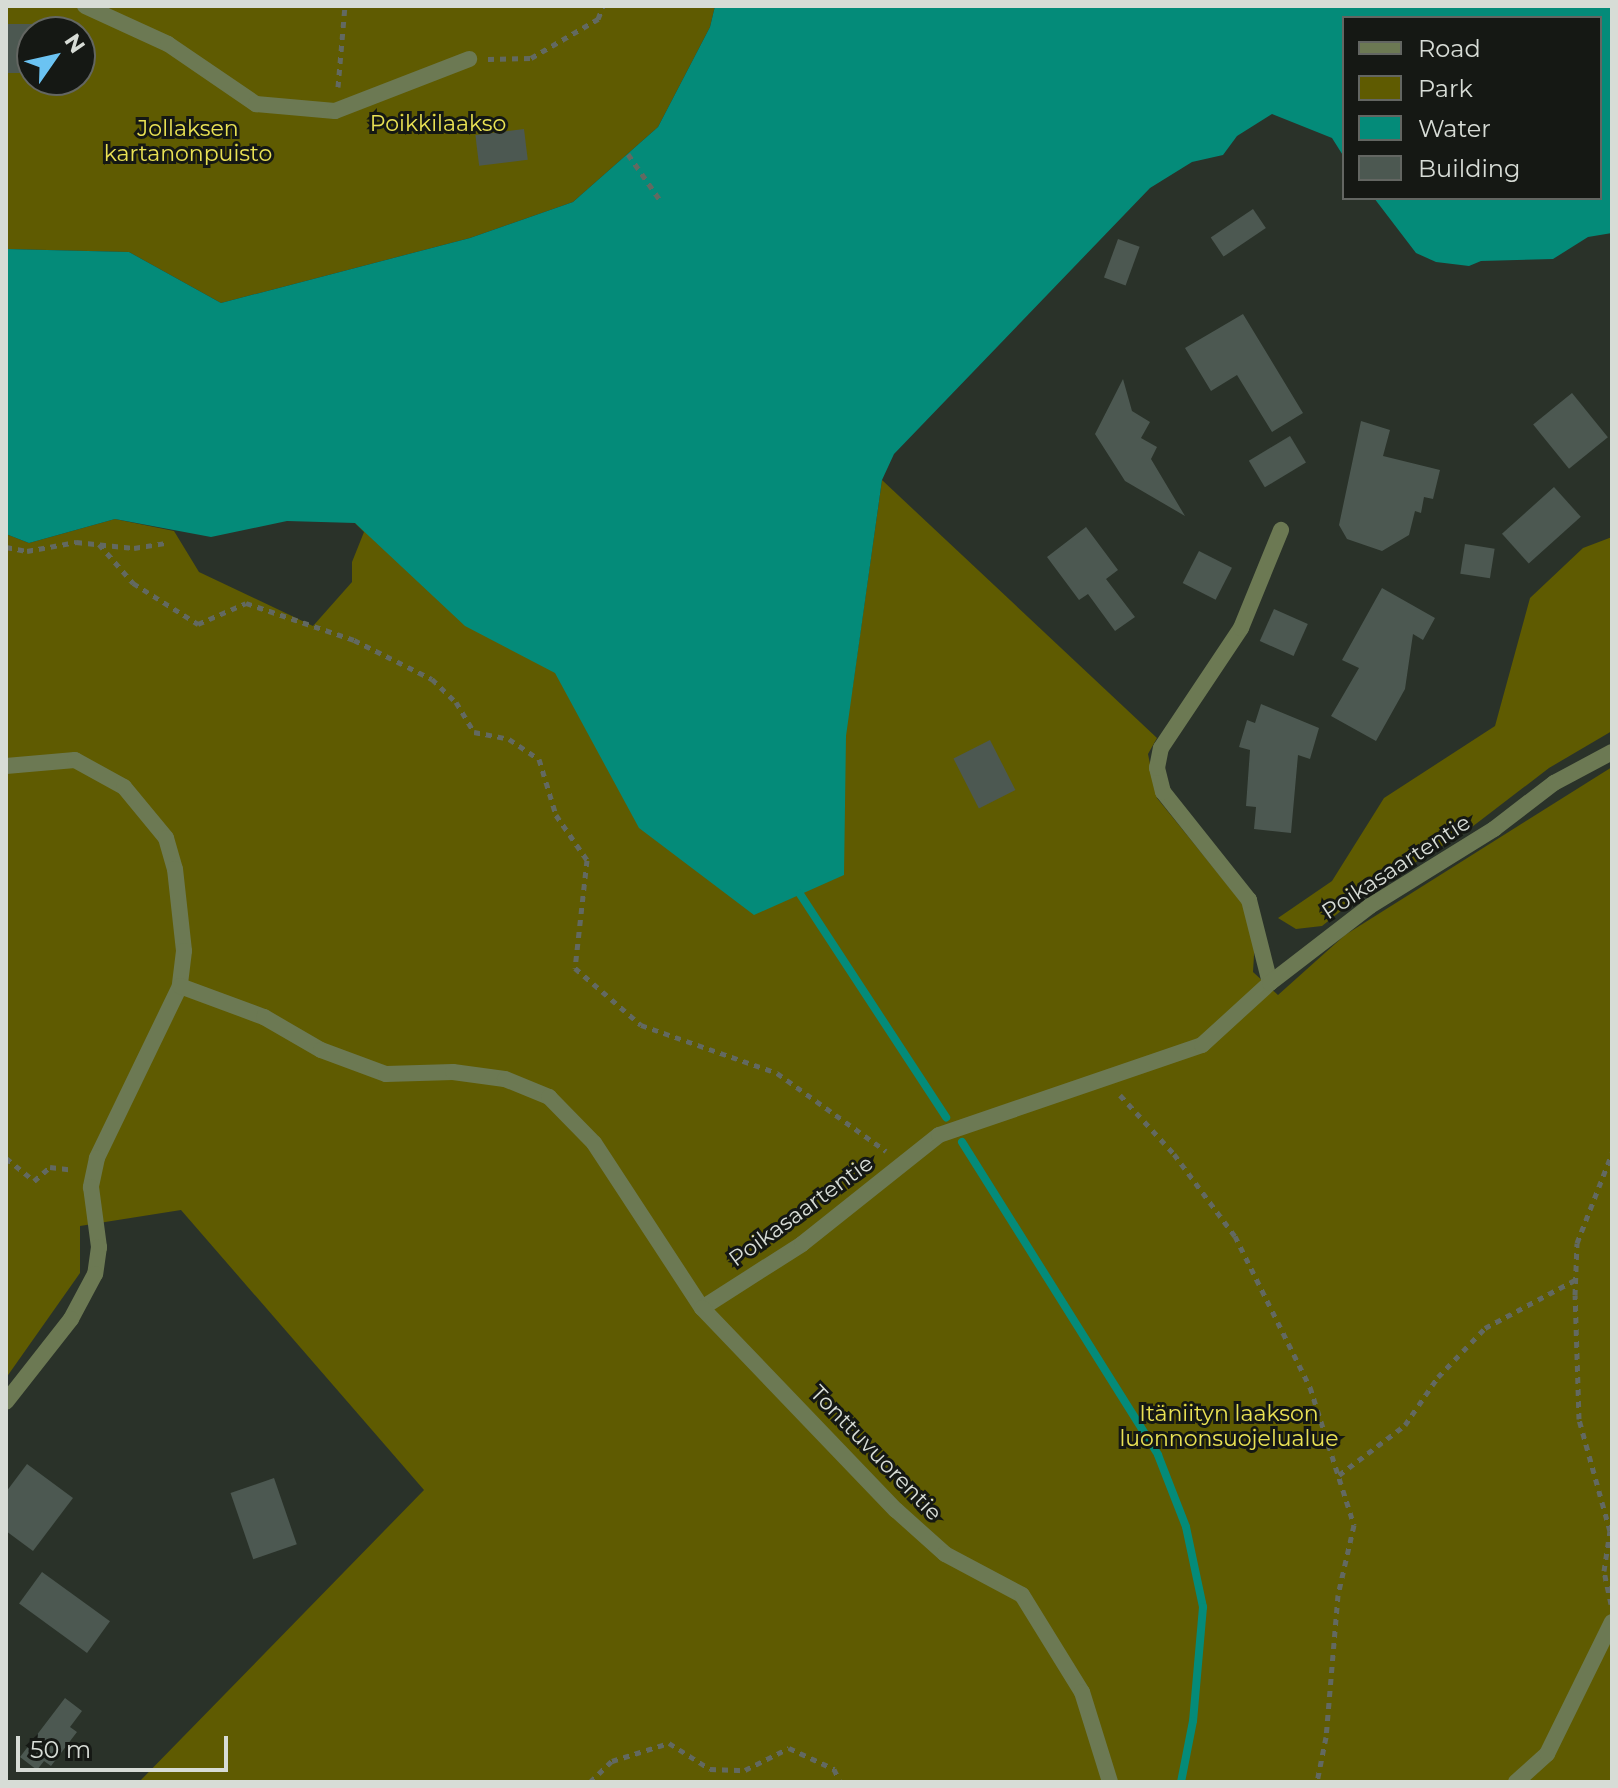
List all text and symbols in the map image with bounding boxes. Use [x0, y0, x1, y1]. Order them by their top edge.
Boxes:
north arrow [16, 16, 96, 96]
legend [1342, 16, 1602, 200]
text: N [58, 28, 91, 58]
text: Road [1418, 34, 1481, 63]
text: Park [1418, 74, 1473, 103]
park label: Poikkilaakso [370, 111, 506, 137]
text: Water [1418, 114, 1491, 143]
park label: Jollaksen kartanonpuisto [104, 115, 272, 166]
text: Building [1418, 154, 1521, 183]
street label: Poikasaartentie [1317, 809, 1475, 925]
street label: Poikasaartentie [724, 1150, 878, 1272]
street label: Tonttuvuorentie [805, 1380, 947, 1526]
park label: Itäniityn laakson luonnonsuojelualue [1119, 1400, 1339, 1452]
scale bar [20, 1720, 232, 1770]
text: 50 m [30, 1735, 91, 1764]

